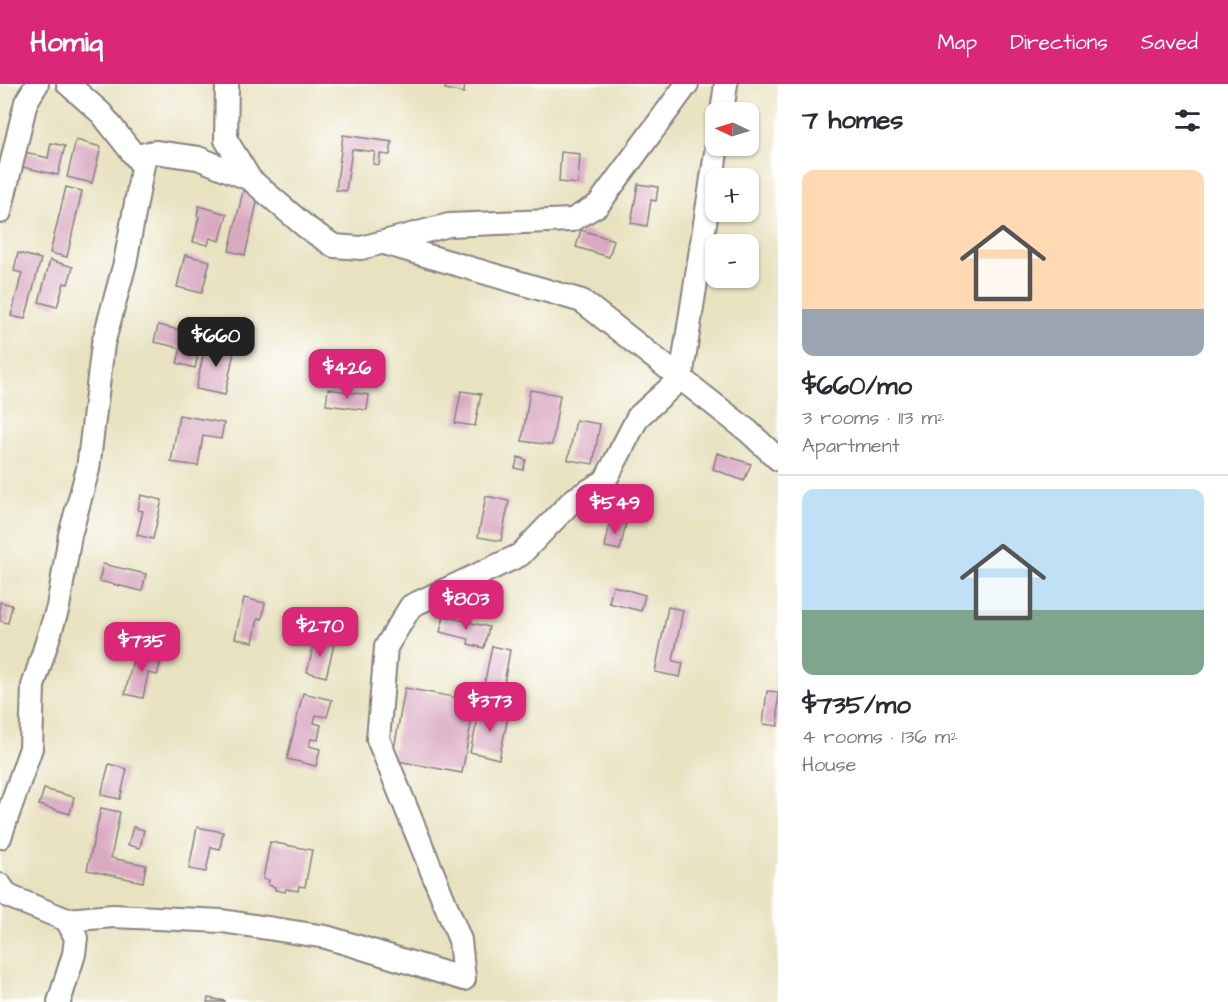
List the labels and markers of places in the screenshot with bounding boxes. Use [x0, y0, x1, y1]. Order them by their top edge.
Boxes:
pin: $660 [180, 317, 252, 368]
pin: $426 [311, 349, 383, 400]
pin: $549 [579, 484, 651, 535]
pin: $803 [430, 580, 502, 631]
pin: $270 [284, 607, 356, 658]
pin: $735 [106, 622, 178, 673]
pin: $373 [454, 682, 526, 733]

